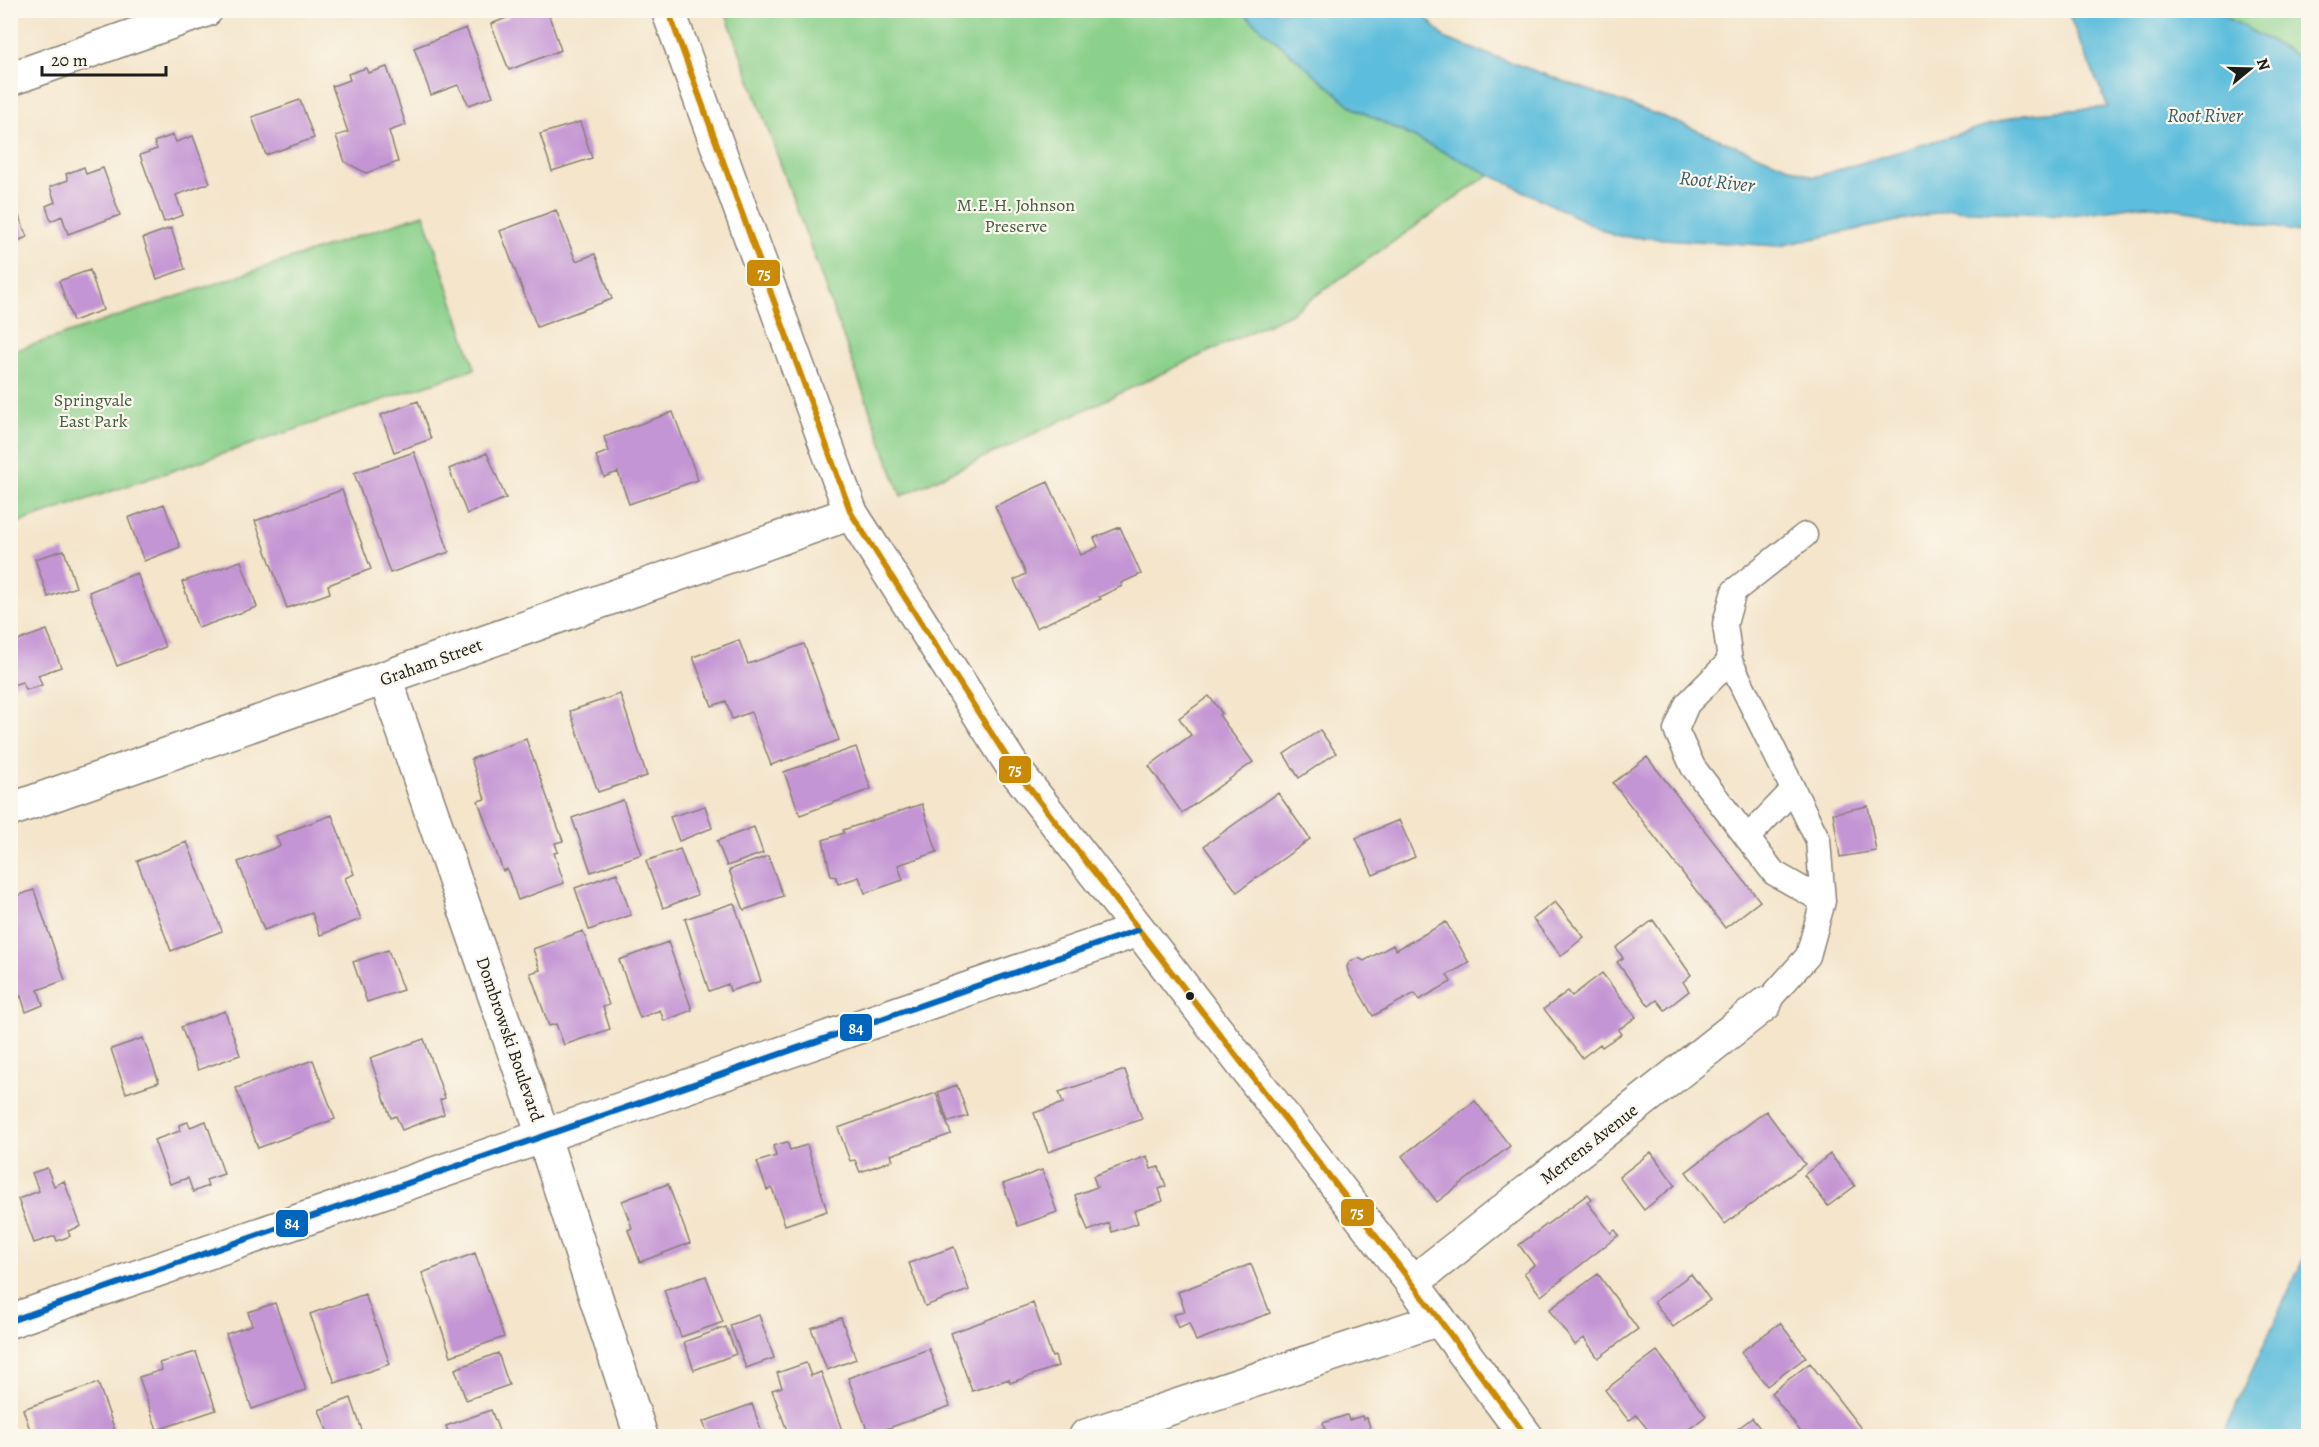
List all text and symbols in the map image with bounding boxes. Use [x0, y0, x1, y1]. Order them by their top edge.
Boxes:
scale bar [42, 39, 166, 77]
north arrow [2220, 39, 2280, 99]
text: 20 m [51, 48, 88, 72]
text: N [2251, 55, 2276, 74]
water label: Root River [2167, 102, 2244, 129]
water label: Root River [1678, 164, 1757, 199]
park label: M.E.H. Johnson Preserve [957, 193, 1075, 238]
line badge: 75 [746, 259, 781, 287]
text: 75 [757, 263, 771, 285]
park label: Springvale East Park [54, 388, 132, 433]
street label: Graham Street [376, 632, 486, 692]
line badge: 75 [998, 755, 1032, 784]
text: 75 [1008, 759, 1022, 781]
street label: Dombrowski Boulevard [471, 953, 550, 1125]
unlabelled marker [1184, 990, 1196, 1002]
line badge: 84 [839, 1013, 873, 1042]
text: 84 [848, 1018, 864, 1040]
street label: Mertens Avenue [1535, 1098, 1643, 1190]
line badge: 75 [1340, 1198, 1375, 1227]
text: 75 [1350, 1202, 1364, 1224]
line badge: 84 [275, 1209, 309, 1238]
text: 84 [284, 1213, 300, 1235]

